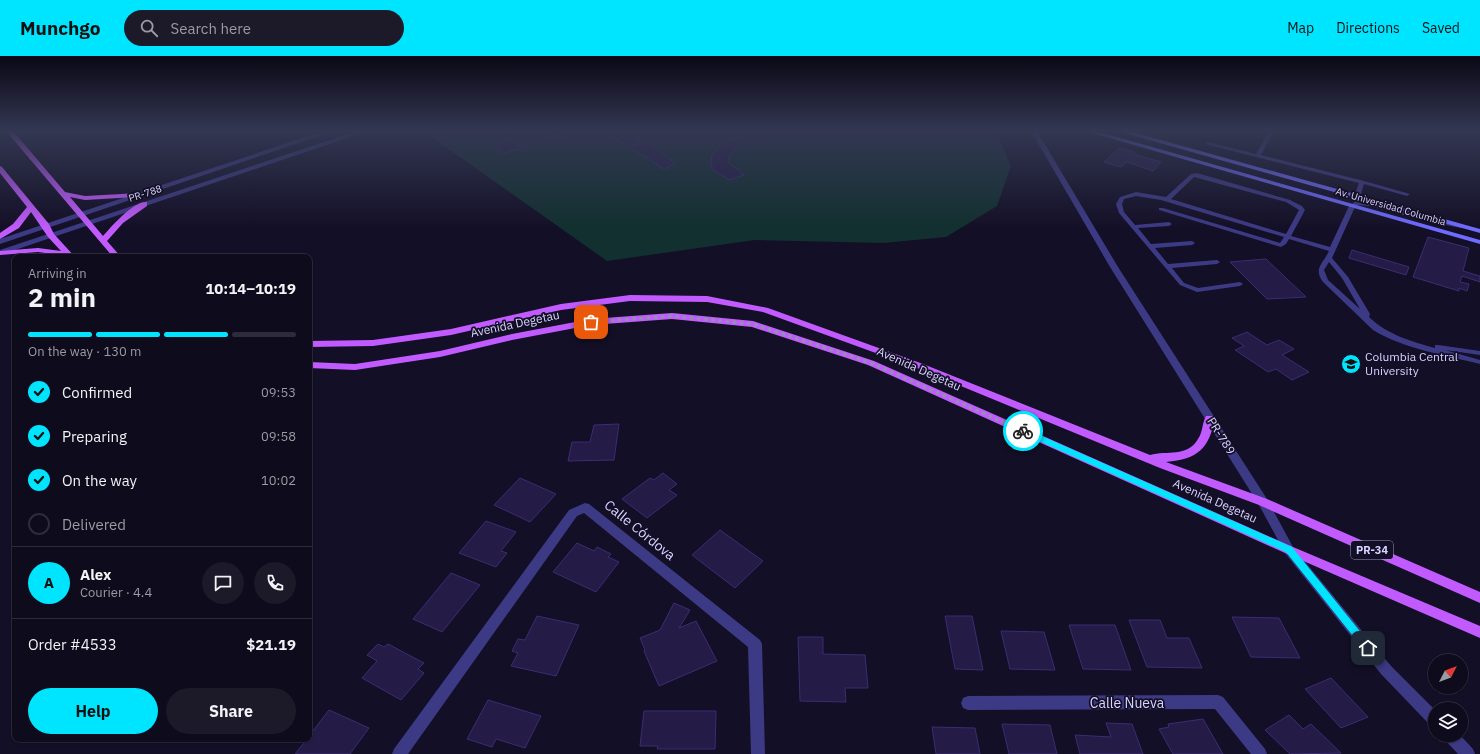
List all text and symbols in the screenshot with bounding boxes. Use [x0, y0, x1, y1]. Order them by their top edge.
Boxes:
search box [124, 10, 404, 46]
text: Munchgo [20, 16, 100, 40]
icon: search [138, 17, 160, 39]
text: Search here [170, 19, 251, 38]
text: Map [1287, 19, 1314, 37]
text: Directions [1336, 19, 1400, 37]
text: Saved [1422, 19, 1460, 37]
street label: PR-788 [127, 182, 163, 205]
street label: Av. Universidad Columbia [1334, 185, 1448, 229]
text: Arriving in [28, 265, 87, 282]
text: 10:14–10:19 [205, 279, 296, 298]
text: 2 min [28, 280, 96, 314]
pin [574, 305, 608, 339]
street label: Avenida Degetau [469, 307, 561, 340]
icon: bag [580, 311, 602, 333]
text: On the way · 130 m [28, 343, 141, 360]
street label: Avenida Degetau [875, 343, 964, 394]
place label: Columbia Central University [1365, 349, 1458, 378]
school or university icon: Columbia Central University [1340, 353, 1362, 375]
icon: check [28, 381, 50, 403]
text: Confirmed [62, 383, 132, 402]
text: 09:53 [261, 384, 296, 401]
courier [1003, 411, 1043, 451]
street label: PR-789 [1204, 414, 1239, 457]
icon: bike [1012, 420, 1034, 442]
icon: check [28, 425, 50, 447]
text: Preparing [62, 427, 127, 446]
text: 09:58 [261, 428, 296, 445]
icon: check [28, 469, 50, 491]
text: On the way [62, 471, 137, 490]
text: 10:02 [261, 472, 296, 489]
street label: Avenida Degetau [1171, 475, 1260, 526]
street label: Calle Córdova [601, 496, 680, 565]
text: Delivered [62, 515, 126, 534]
road number: PR-34 [1351, 541, 1393, 559]
button: chat [202, 562, 244, 604]
button: phone [254, 562, 296, 604]
text: Alex [80, 565, 111, 584]
text: A [44, 573, 54, 592]
text: Courier · 4.4 [80, 584, 152, 601]
pin [1351, 631, 1385, 665]
text: Order #4533 [28, 635, 117, 654]
text: $21.19 [246, 635, 296, 654]
icon: home [1357, 637, 1379, 659]
north arrow [1428, 654, 1468, 694]
map controls [1428, 654, 1468, 742]
button: Help [28, 688, 158, 734]
button: Share [166, 688, 296, 734]
street label: Calle Nueva [1090, 694, 1165, 712]
button: layers [1428, 702, 1468, 742]

